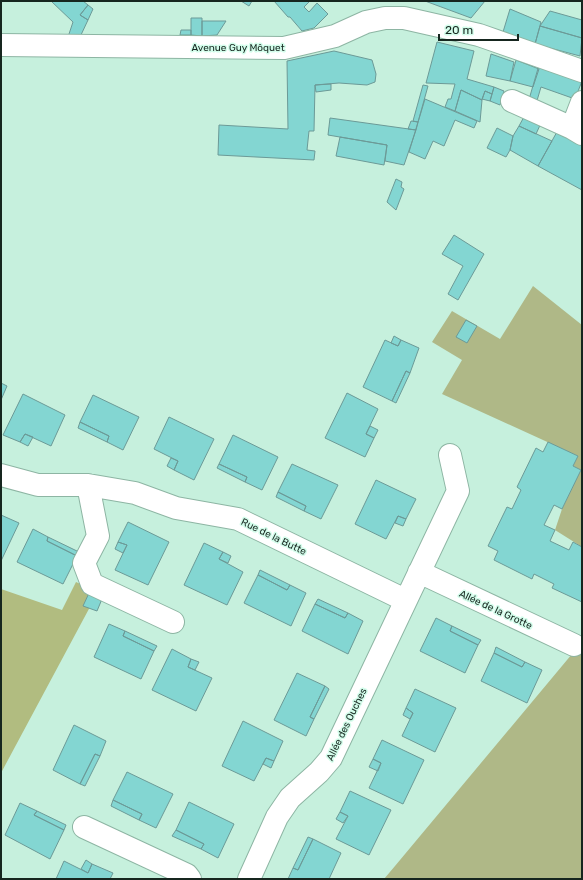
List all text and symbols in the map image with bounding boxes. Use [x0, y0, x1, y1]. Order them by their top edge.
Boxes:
scale bar [439, 16, 518, 42]
text: 20 m [445, 23, 473, 37]
street label: Avenue Guy Môquet [191, 42, 285, 54]
street label: Rue de la Butte [239, 516, 309, 558]
street label: Allée de la Grotte [457, 588, 534, 632]
street label: Allée des Ouches [324, 686, 370, 763]

